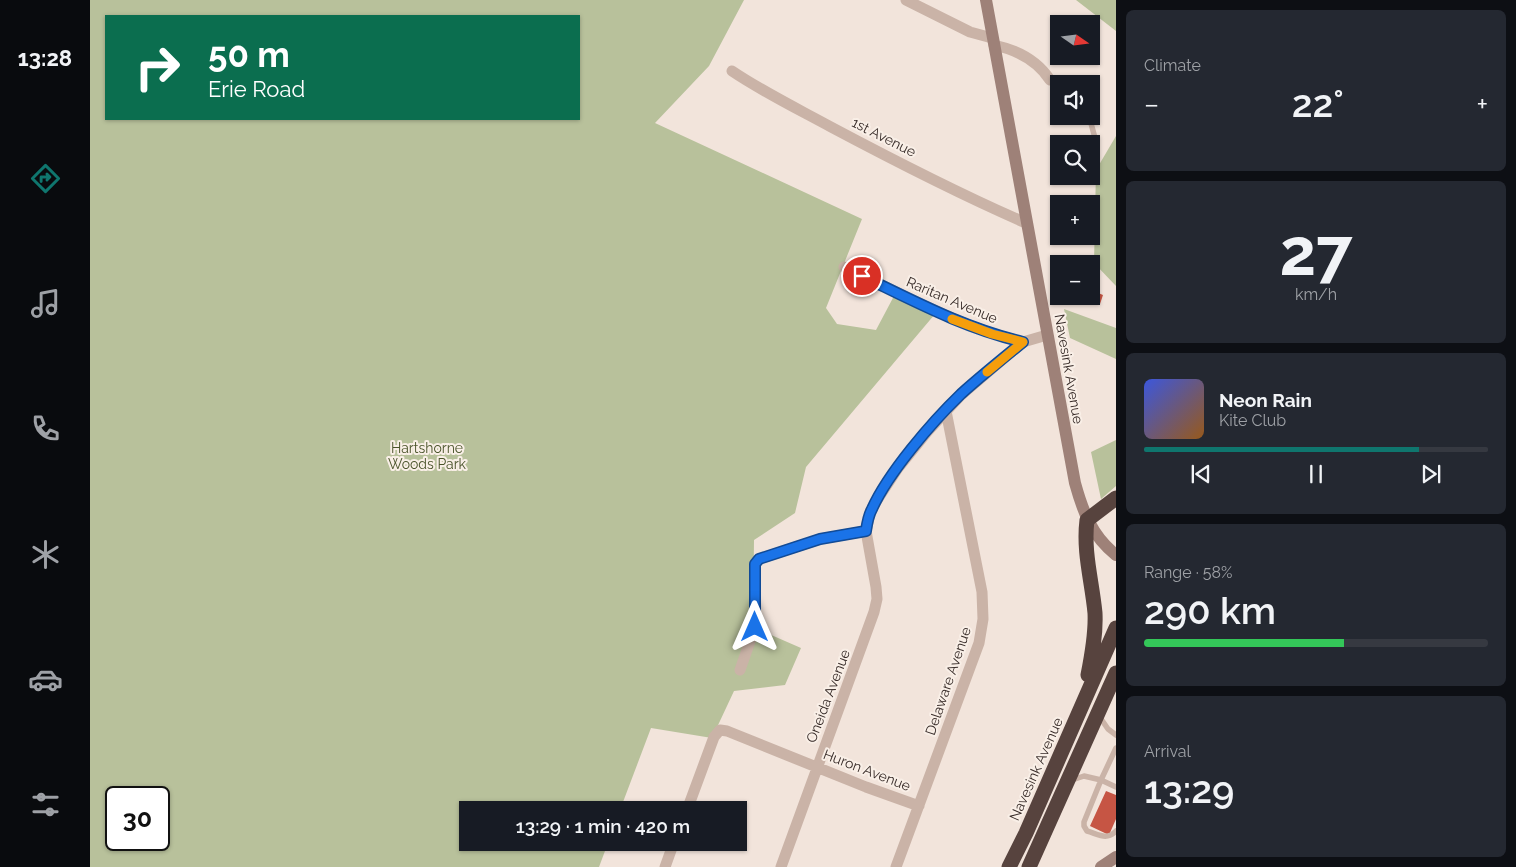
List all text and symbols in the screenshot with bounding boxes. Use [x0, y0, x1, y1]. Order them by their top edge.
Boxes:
north arrow [1050, 15, 1100, 65]
map controls [1050, 15, 1100, 305]
text: 50 m [208, 34, 290, 75]
icon: right [125, 35, 190, 100]
text: 13:28 [18, 45, 72, 71]
text: Climate [1144, 56, 1201, 75]
button: sound [1050, 75, 1100, 125]
text: Erie Road [208, 76, 305, 102]
text: 22° [1292, 81, 1344, 126]
text: − [1144, 88, 1159, 121]
text: + [1476, 88, 1488, 121]
street label: 1st Avenue [849, 114, 919, 160]
button: search [1050, 135, 1100, 185]
icon: directions [28, 161, 63, 196]
button: + [1050, 195, 1100, 245]
text: 27 [1279, 214, 1353, 290]
pin [841, 255, 883, 297]
button: − [1050, 255, 1100, 305]
icon: arrive [848, 262, 876, 290]
street label: Raritan Avenue [904, 274, 1000, 326]
text: km/h [1295, 285, 1337, 304]
icon: music [28, 286, 63, 321]
street label: Navesink Avenue [1051, 313, 1087, 425]
text: Neon Rain [1219, 389, 1312, 411]
icon: phone [28, 411, 63, 446]
text: Kite Club [1219, 411, 1286, 430]
park label: Hartshorne Woods Park [388, 440, 467, 472]
icon: previous [1187, 460, 1215, 488]
icon: pause [1302, 460, 1330, 488]
icon: next [1417, 460, 1445, 488]
icon: climate [28, 537, 63, 572]
text: Range · 58% [1144, 563, 1232, 582]
text: 290 km [1144, 588, 1276, 633]
position arrow [728, 600, 780, 652]
street label: Delaware Avenue [922, 625, 974, 737]
street label: Oneida Avenue [803, 647, 853, 745]
icon: car [28, 662, 63, 697]
street label: Navesink Avenue [1006, 715, 1066, 823]
text: Arrival [1144, 742, 1191, 761]
street label: Huron Avenue [821, 746, 913, 794]
text: 13:29 [1144, 767, 1234, 812]
speed limit sign: 30 [105, 786, 170, 851]
icon: filters [28, 787, 63, 822]
text: 13:29 · 1 min · 420 m [516, 815, 690, 837]

